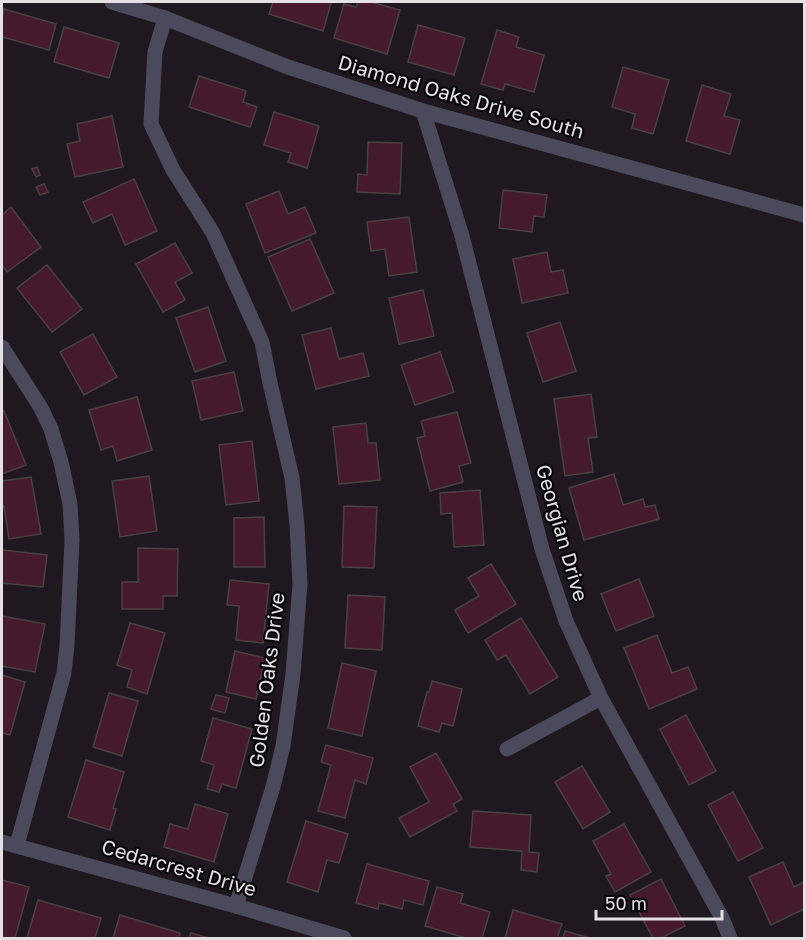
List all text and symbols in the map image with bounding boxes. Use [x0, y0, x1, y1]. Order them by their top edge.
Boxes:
street label: Diamond Oaks Drive South [336, 49, 587, 143]
street label: Georgian Drive [532, 462, 594, 604]
street label: Golden Oaks Drive [243, 591, 289, 769]
street label: Cedarcrest Drive [99, 833, 259, 901]
scale bar [596, 883, 722, 921]
text: 50 m [605, 892, 647, 914]

